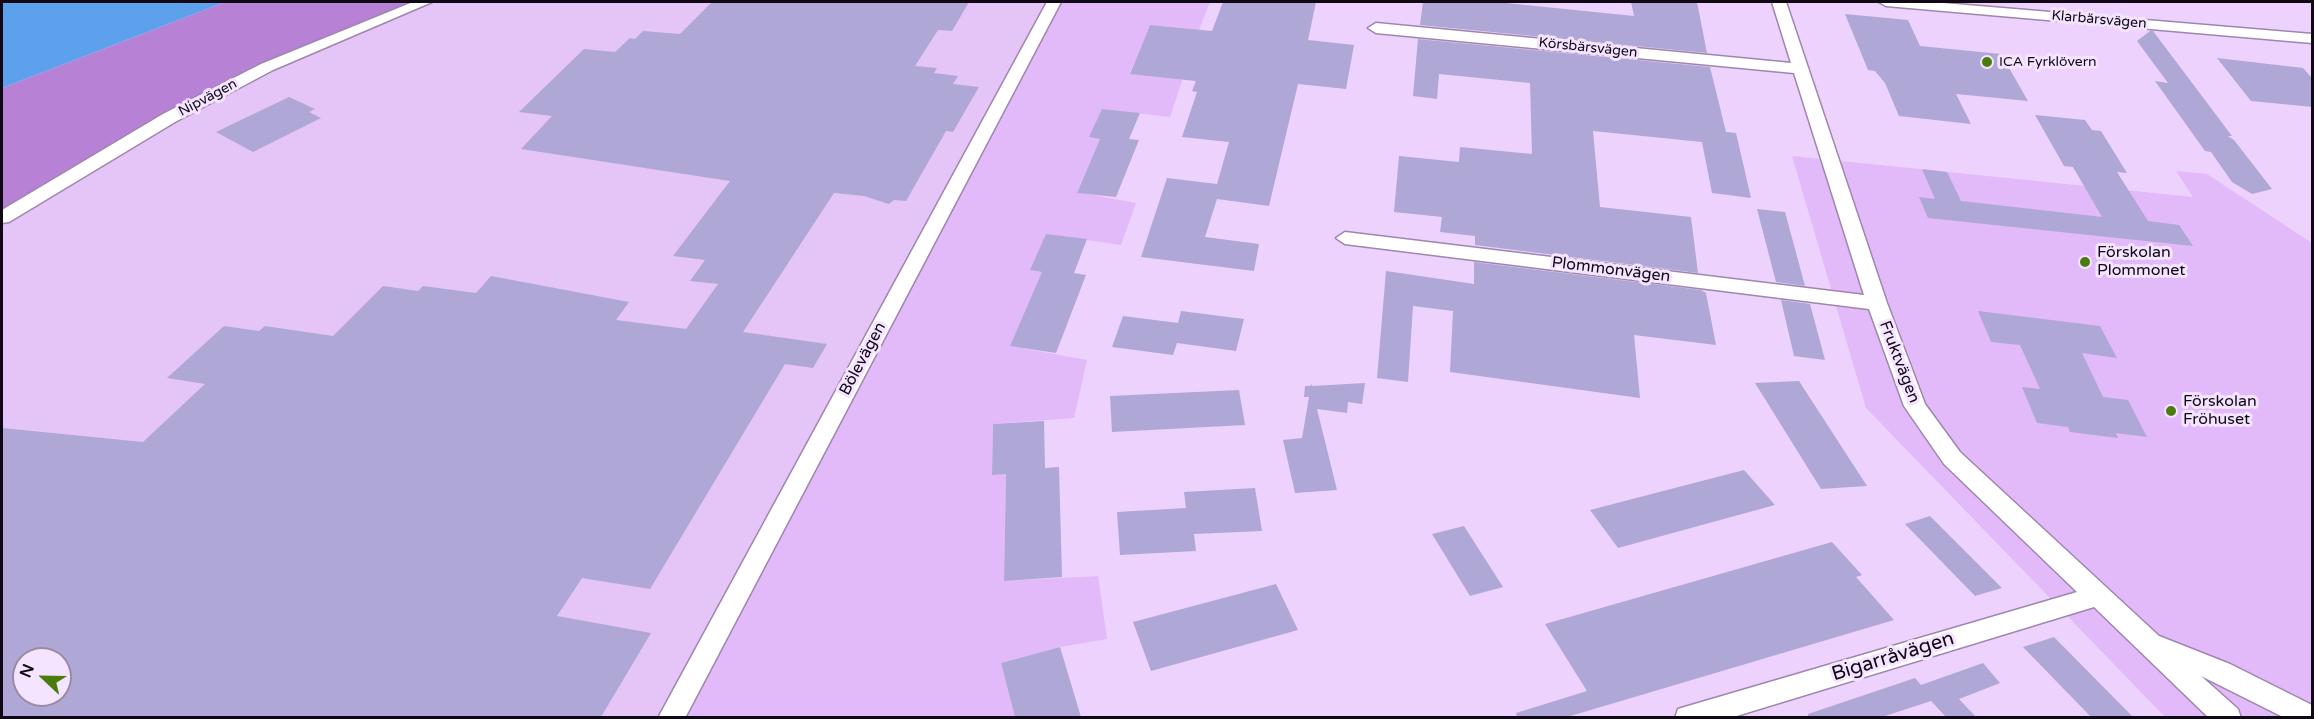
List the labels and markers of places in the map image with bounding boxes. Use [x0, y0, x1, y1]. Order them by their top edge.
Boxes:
place label: ICA Fyrklövern [1999, 54, 2097, 70]
marker: ICA Fyrklövern [1980, 55, 1994, 69]
place label: Förskolan Plommonet [2097, 243, 2185, 281]
marker: Förskolan Plommonet [2078, 255, 2092, 269]
place label: Förskolan Fröhuset [2183, 392, 2257, 430]
marker: Förskolan Fröhuset [2164, 404, 2178, 418]

